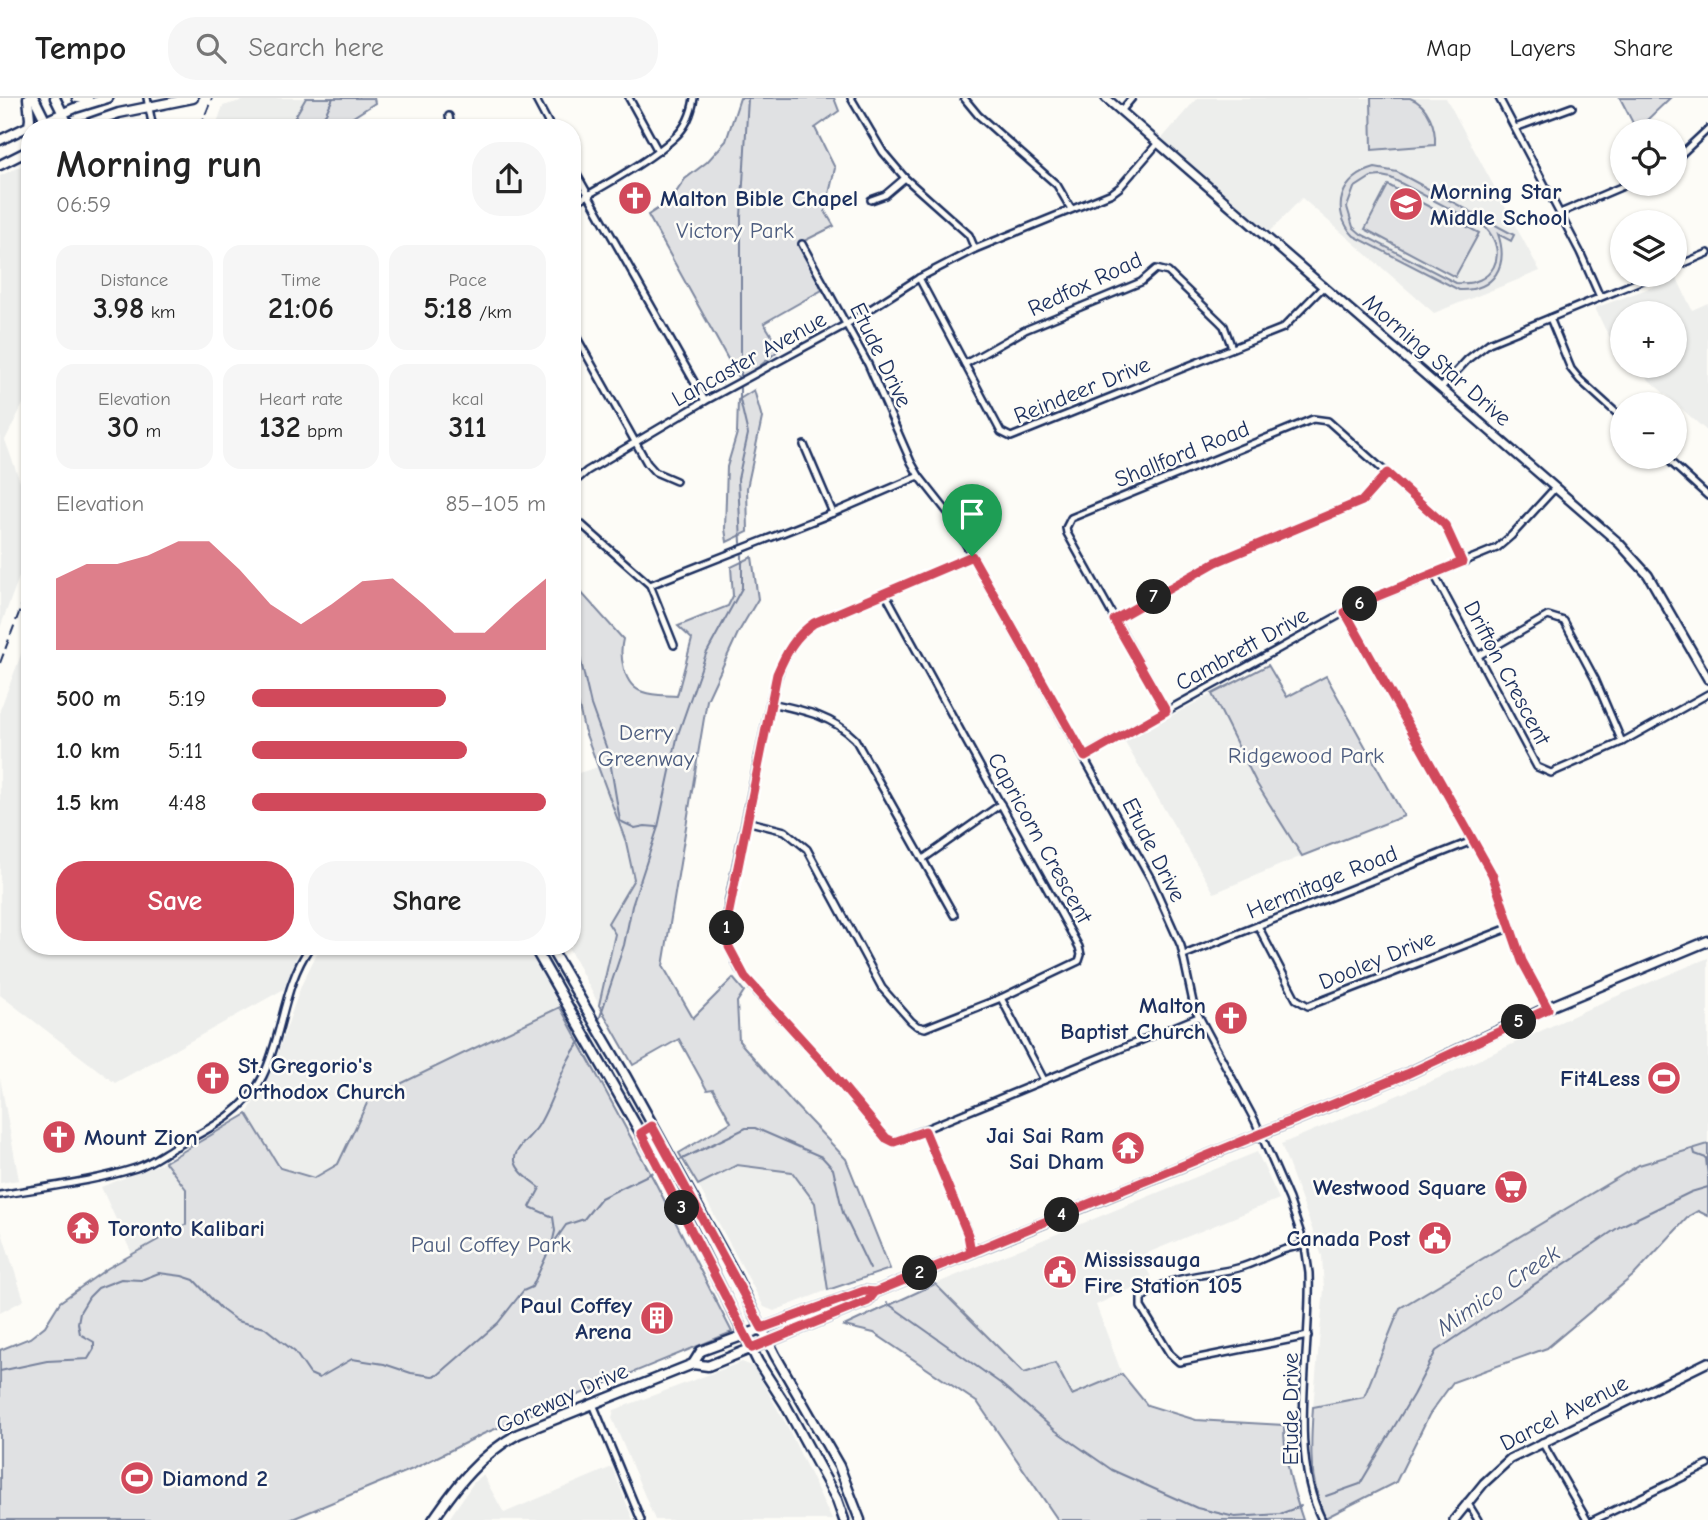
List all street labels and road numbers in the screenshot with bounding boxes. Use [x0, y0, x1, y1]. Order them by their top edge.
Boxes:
street label: Redfox Road [1024, 246, 1146, 322]
street label: Morning Star Drive [1357, 288, 1517, 432]
street label: Etude Drive [844, 298, 918, 412]
street label: Lancaster Avenue [667, 305, 831, 413]
street label: Reindeer Drive [1010, 350, 1154, 430]
street label: Shallford Road [1111, 415, 1253, 493]
street label: Drifton Crescent [1458, 596, 1557, 751]
street label: Cambrett Drive [1171, 601, 1313, 697]
street label: Capricorn Crescent [982, 748, 1099, 929]
street label: Etude Drive [1116, 793, 1192, 907]
street label: Hermitage Road [1243, 839, 1401, 925]
street label: Dooley Drive [1315, 924, 1439, 996]
street label: Etude Drive [1277, 1352, 1304, 1466]
street label: Goreway Drive [492, 1357, 632, 1439]
street label: Darcel Avenue [1495, 1369, 1633, 1457]

